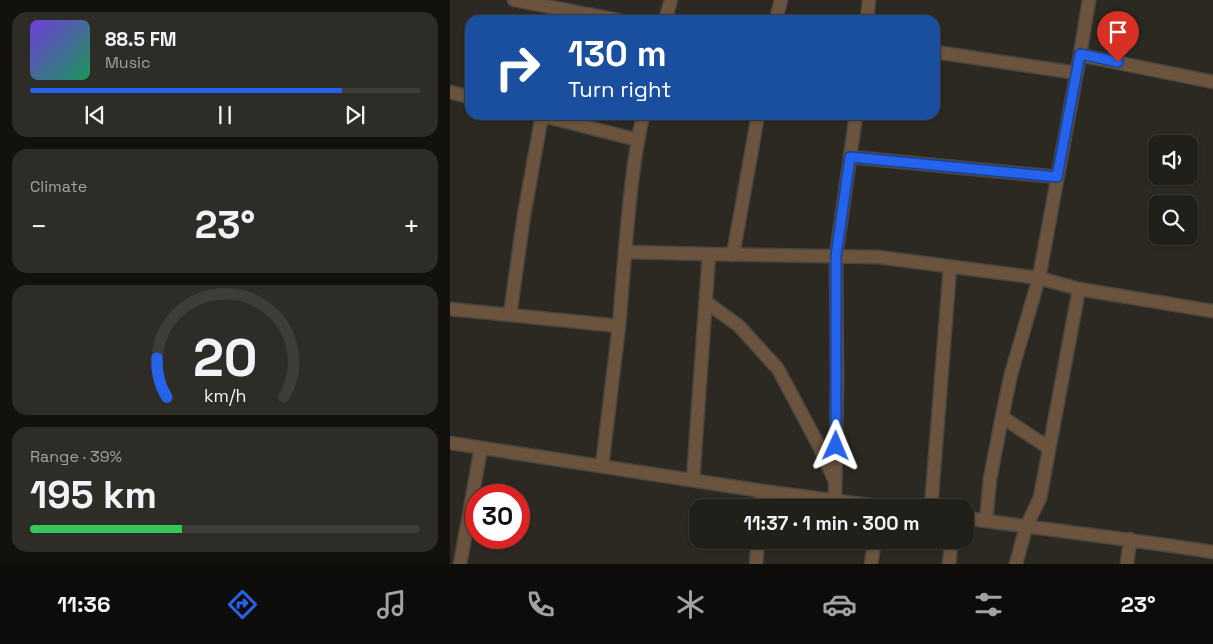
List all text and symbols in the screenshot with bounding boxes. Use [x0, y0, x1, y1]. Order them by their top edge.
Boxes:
pin [1097, 11, 1139, 62]
icon: arrive [1104, 18, 1132, 46]
text: 88.5 FM [105, 27, 177, 52]
text: 130 m [568, 32, 667, 76]
icon: right [485, 35, 550, 100]
text: Music [105, 52, 151, 73]
text: Turn right [568, 75, 671, 103]
icon: previous [81, 101, 109, 129]
icon: pause [211, 101, 239, 129]
icon: next [341, 101, 369, 129]
map controls [1148, 135, 1198, 245]
button: sound [1148, 135, 1198, 185]
text: Climate [30, 176, 87, 197]
button: search [1148, 195, 1198, 245]
text: 23° [195, 201, 255, 249]
text: − [30, 208, 47, 244]
text: + [403, 208, 420, 244]
text: 20 [193, 325, 257, 391]
text: km/h [204, 384, 246, 407]
position arrow [809, 419, 861, 471]
text: Range · 39% [30, 446, 122, 467]
text: 195 km [30, 471, 157, 519]
speed limit sign: 30 [465, 484, 530, 549]
text: 11:37 · 1 min · 300 m [743, 511, 920, 536]
icon: directions [225, 587, 260, 622]
icon: music [374, 587, 409, 622]
icon: phone [523, 587, 558, 622]
icon: climate [673, 587, 708, 622]
icon: car [822, 587, 857, 622]
icon: filters [971, 587, 1006, 622]
text: 11:36 [57, 590, 111, 618]
text: 23° [1121, 590, 1156, 618]

